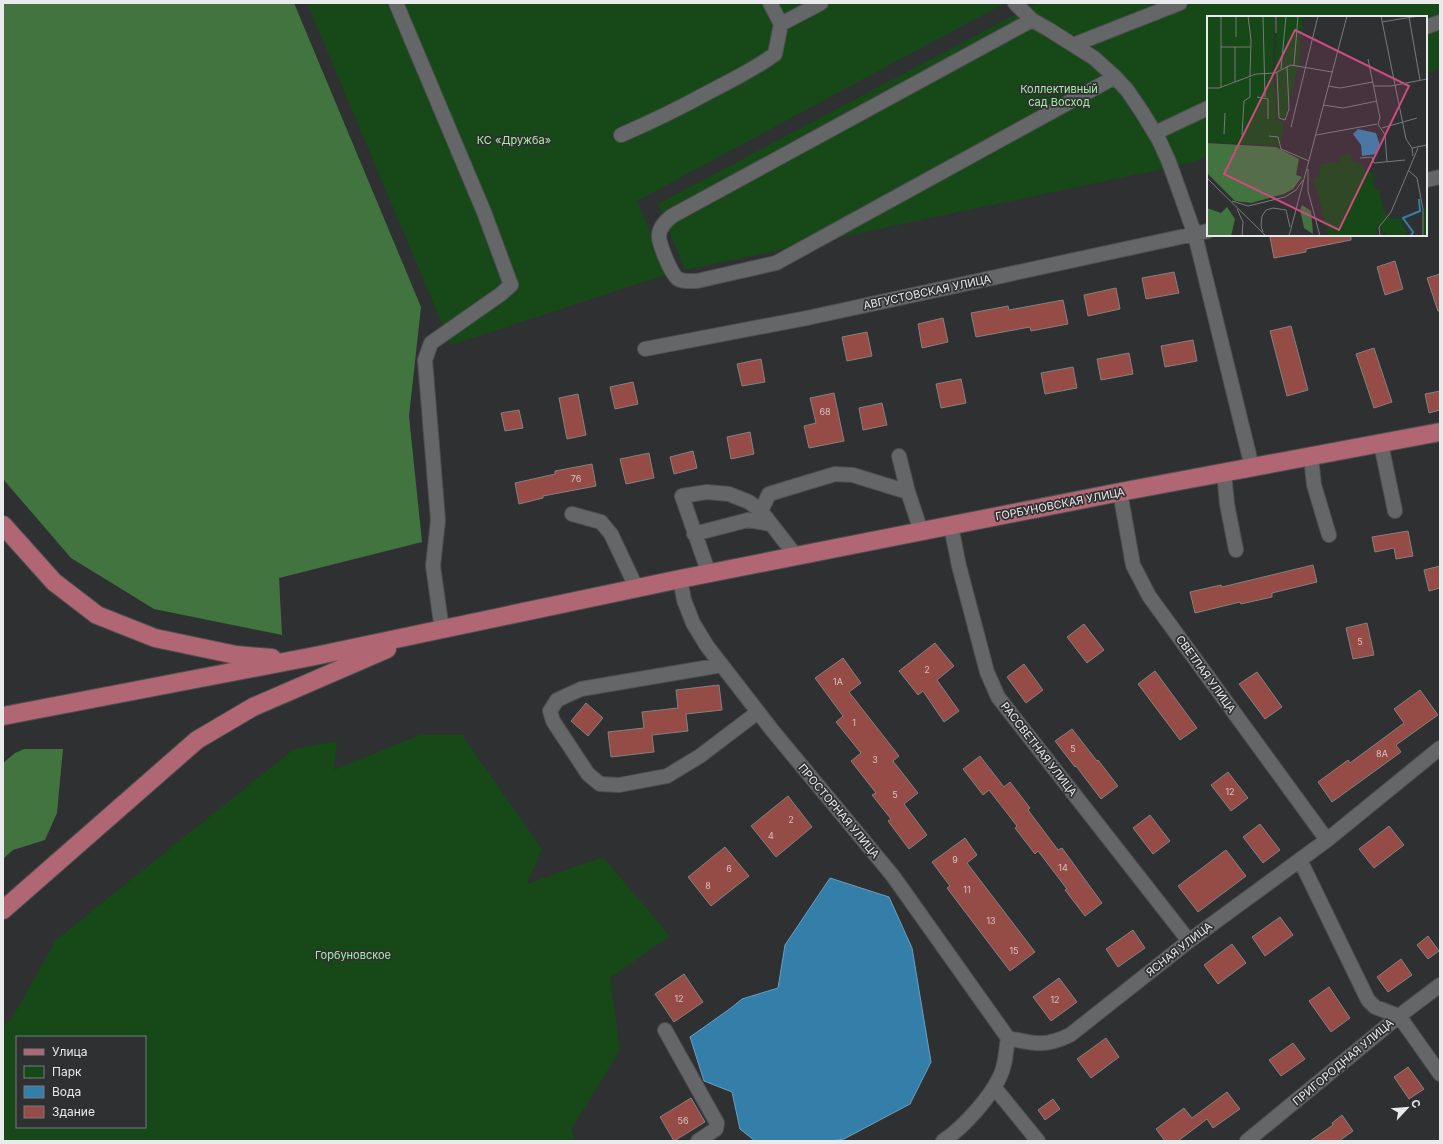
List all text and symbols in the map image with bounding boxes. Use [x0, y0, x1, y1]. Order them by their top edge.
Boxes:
inset map [1207, 16, 1427, 236]
park label: Коллективный сад Восход [1020, 82, 1098, 109]
park label: КС «Дружба» [477, 133, 551, 147]
street label: АВГУСТОВСКАЯ УЛИЦА [862, 272, 993, 312]
house number: 68 [819, 406, 831, 417]
house number: 76 [571, 473, 582, 484]
street label: ГОРБУНОВСКАЯ УЛИЦА [994, 485, 1126, 523]
street label: СВЕТЛАЯ УЛИЦА [1173, 633, 1239, 716]
house number: 5 [1357, 636, 1363, 647]
house number: 2 [924, 664, 930, 675]
house number: 1А [833, 676, 843, 687]
street label: РАССВЕТНАЯ УЛИЦА [998, 699, 1080, 799]
house number: 1 [852, 717, 856, 728]
house number: 5 [1070, 743, 1076, 754]
house number: 8А [1376, 748, 1388, 759]
house number: 3 [872, 754, 878, 765]
street label: ПРОСТОРНАЯ УЛИЦА [795, 761, 883, 861]
house number: 12 [1225, 786, 1235, 797]
house number: 5 [892, 789, 898, 800]
house number: 2 [788, 814, 794, 825]
house number: 4 [768, 830, 774, 841]
house number: 9 [952, 854, 958, 865]
house number: 14 [1058, 862, 1068, 873]
house number: 6 [726, 863, 732, 874]
house number: 8 [705, 880, 711, 891]
house number: 11 [963, 884, 971, 895]
house number: 13 [986, 915, 996, 926]
street label: ЯСНАЯ УЛИЦА [1143, 919, 1215, 979]
house number: 15 [1009, 945, 1019, 956]
park label: Горбуновское [315, 948, 391, 962]
house number: 12 [674, 993, 684, 1004]
house number: 12 [1050, 994, 1060, 1005]
street label: ПРИГОРОДНАЯ УЛИЦА [1290, 1015, 1397, 1108]
legend [16, 1036, 146, 1128]
text: Улица [52, 1044, 87, 1059]
text: Парк [52, 1064, 82, 1079]
text: Вода [52, 1084, 81, 1099]
north arrow [1387, 1088, 1427, 1128]
text: С [1408, 1097, 1424, 1110]
text: Здание [52, 1104, 95, 1119]
house number: 56 [677, 1115, 689, 1126]

